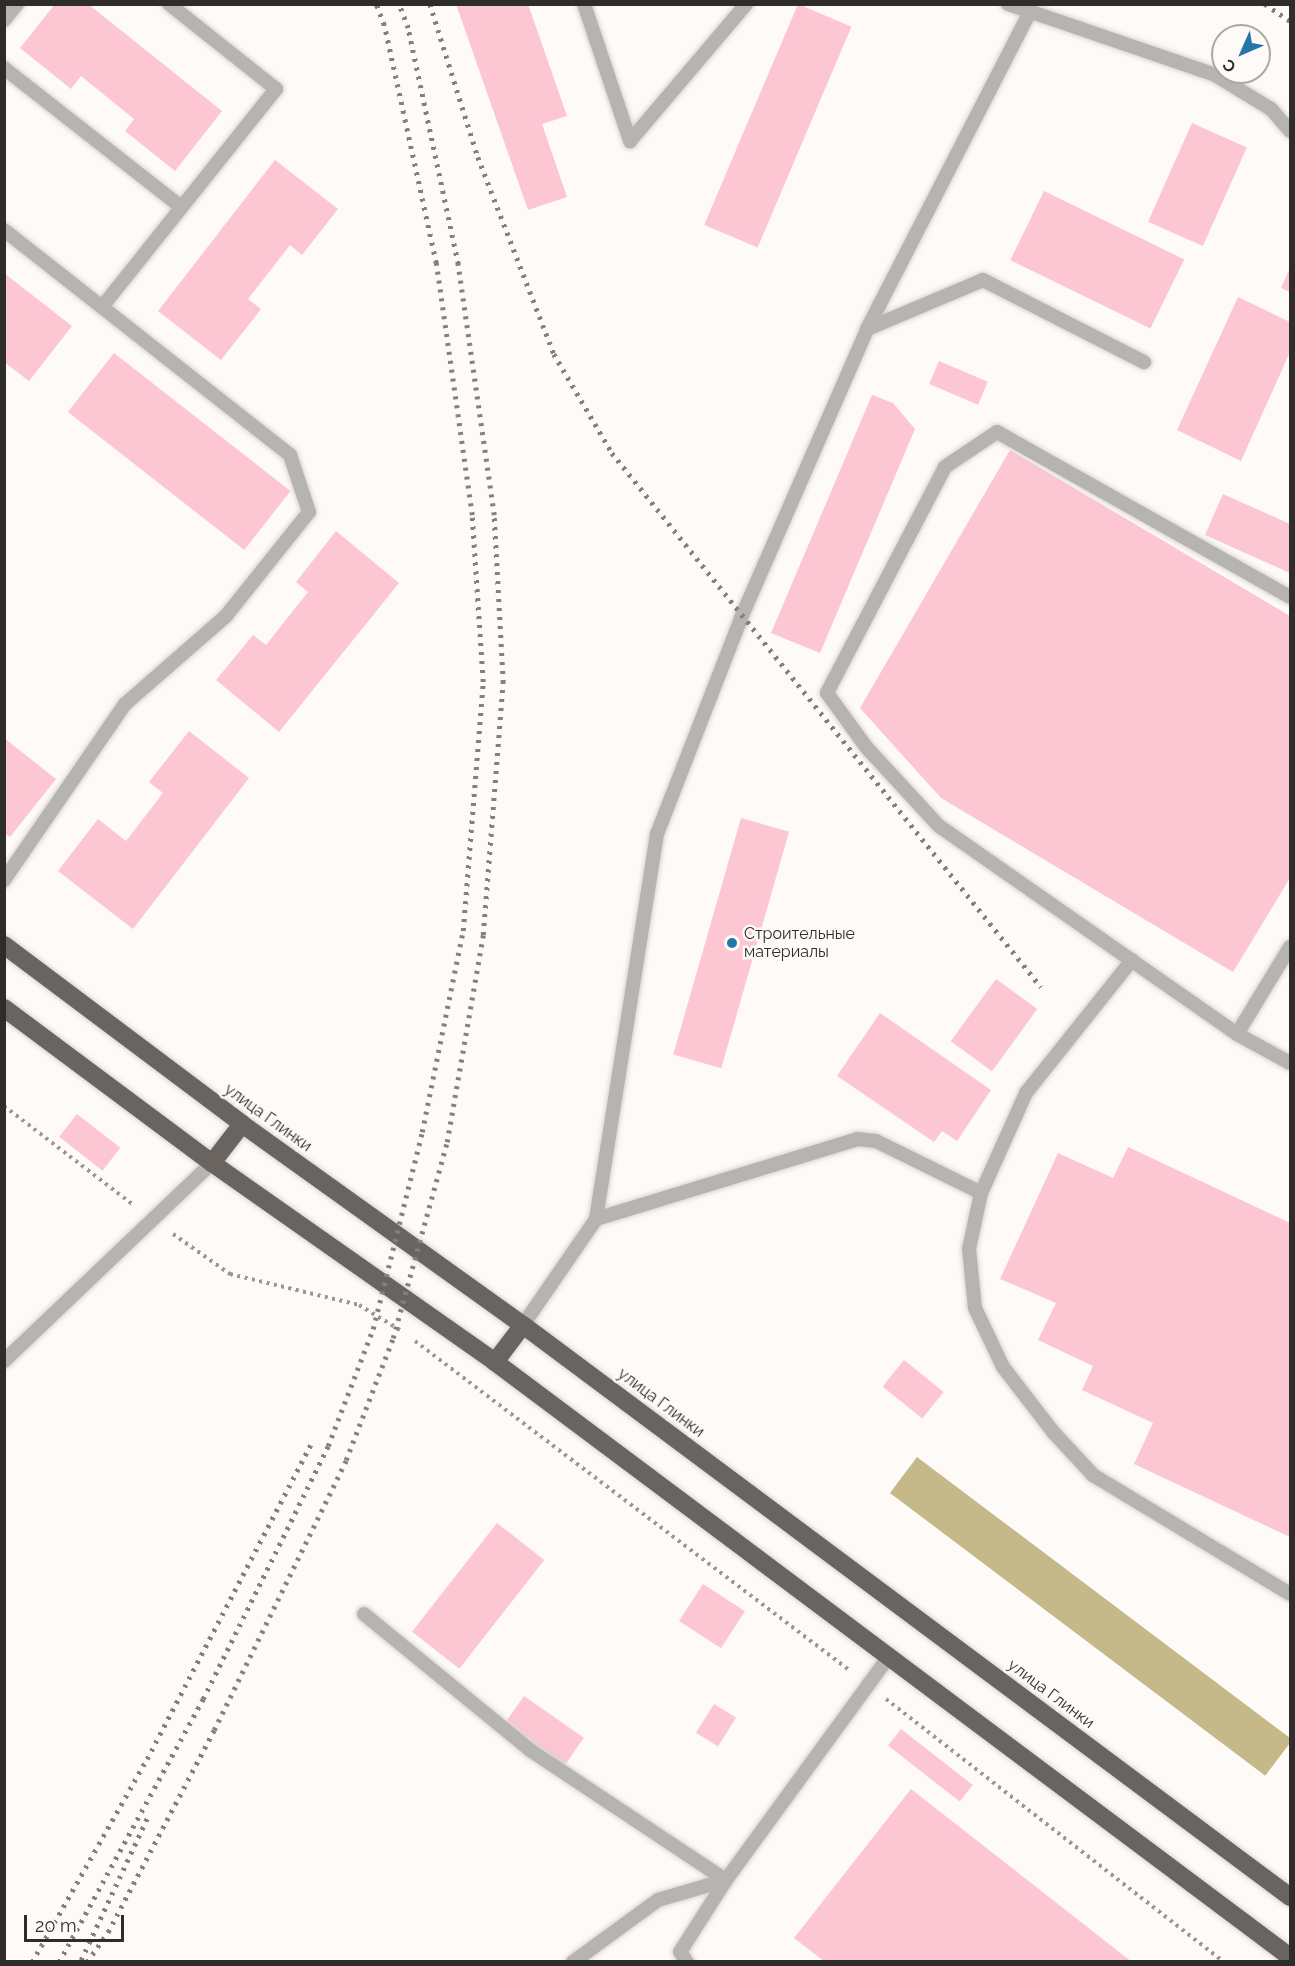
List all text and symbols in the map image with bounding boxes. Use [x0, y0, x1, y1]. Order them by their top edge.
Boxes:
north arrow [1211, 24, 1271, 84]
text: С [1219, 55, 1240, 76]
place label: Строительные материалы [744, 924, 855, 962]
marker: Строительные материалы [725, 936, 739, 950]
street label: улица Глинки [221, 1080, 315, 1156]
street label: улица Глинки [614, 1364, 708, 1442]
street label: улица Глинки [1004, 1655, 1098, 1733]
scale bar [27, 1903, 128, 1941]
text: 20 m [35, 1915, 77, 1936]

